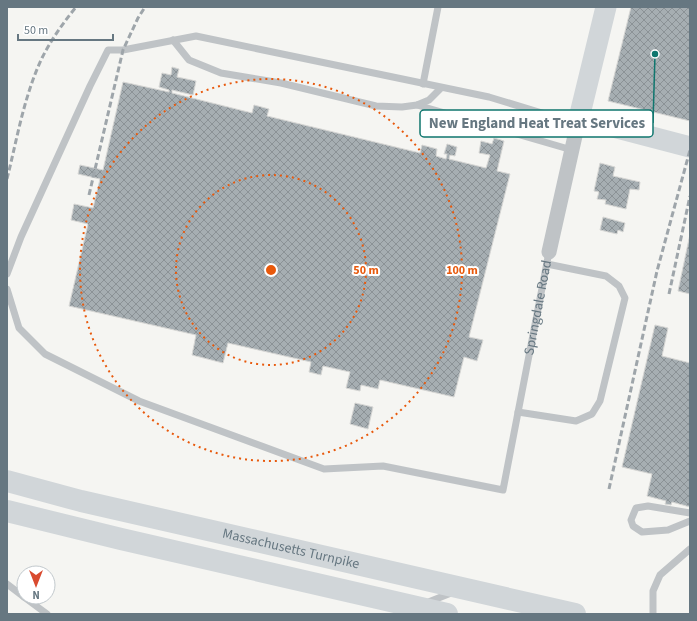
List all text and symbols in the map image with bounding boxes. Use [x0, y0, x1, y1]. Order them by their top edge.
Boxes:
scale bar [18, 16, 113, 42]
text: 50 m [24, 22, 48, 39]
callout: New England Heat Treat Services [420, 110, 653, 137]
text: New England Heat Treat Services [429, 113, 645, 134]
street label: Springdale Road [519, 258, 557, 357]
text: 50 m [353, 262, 379, 279]
text: 100 m [446, 262, 478, 279]
centre of rings [264, 263, 278, 277]
street label: Massachusetts Turnpike [220, 524, 361, 574]
north arrow [16, 565, 56, 605]
text: N [32, 587, 40, 602]

